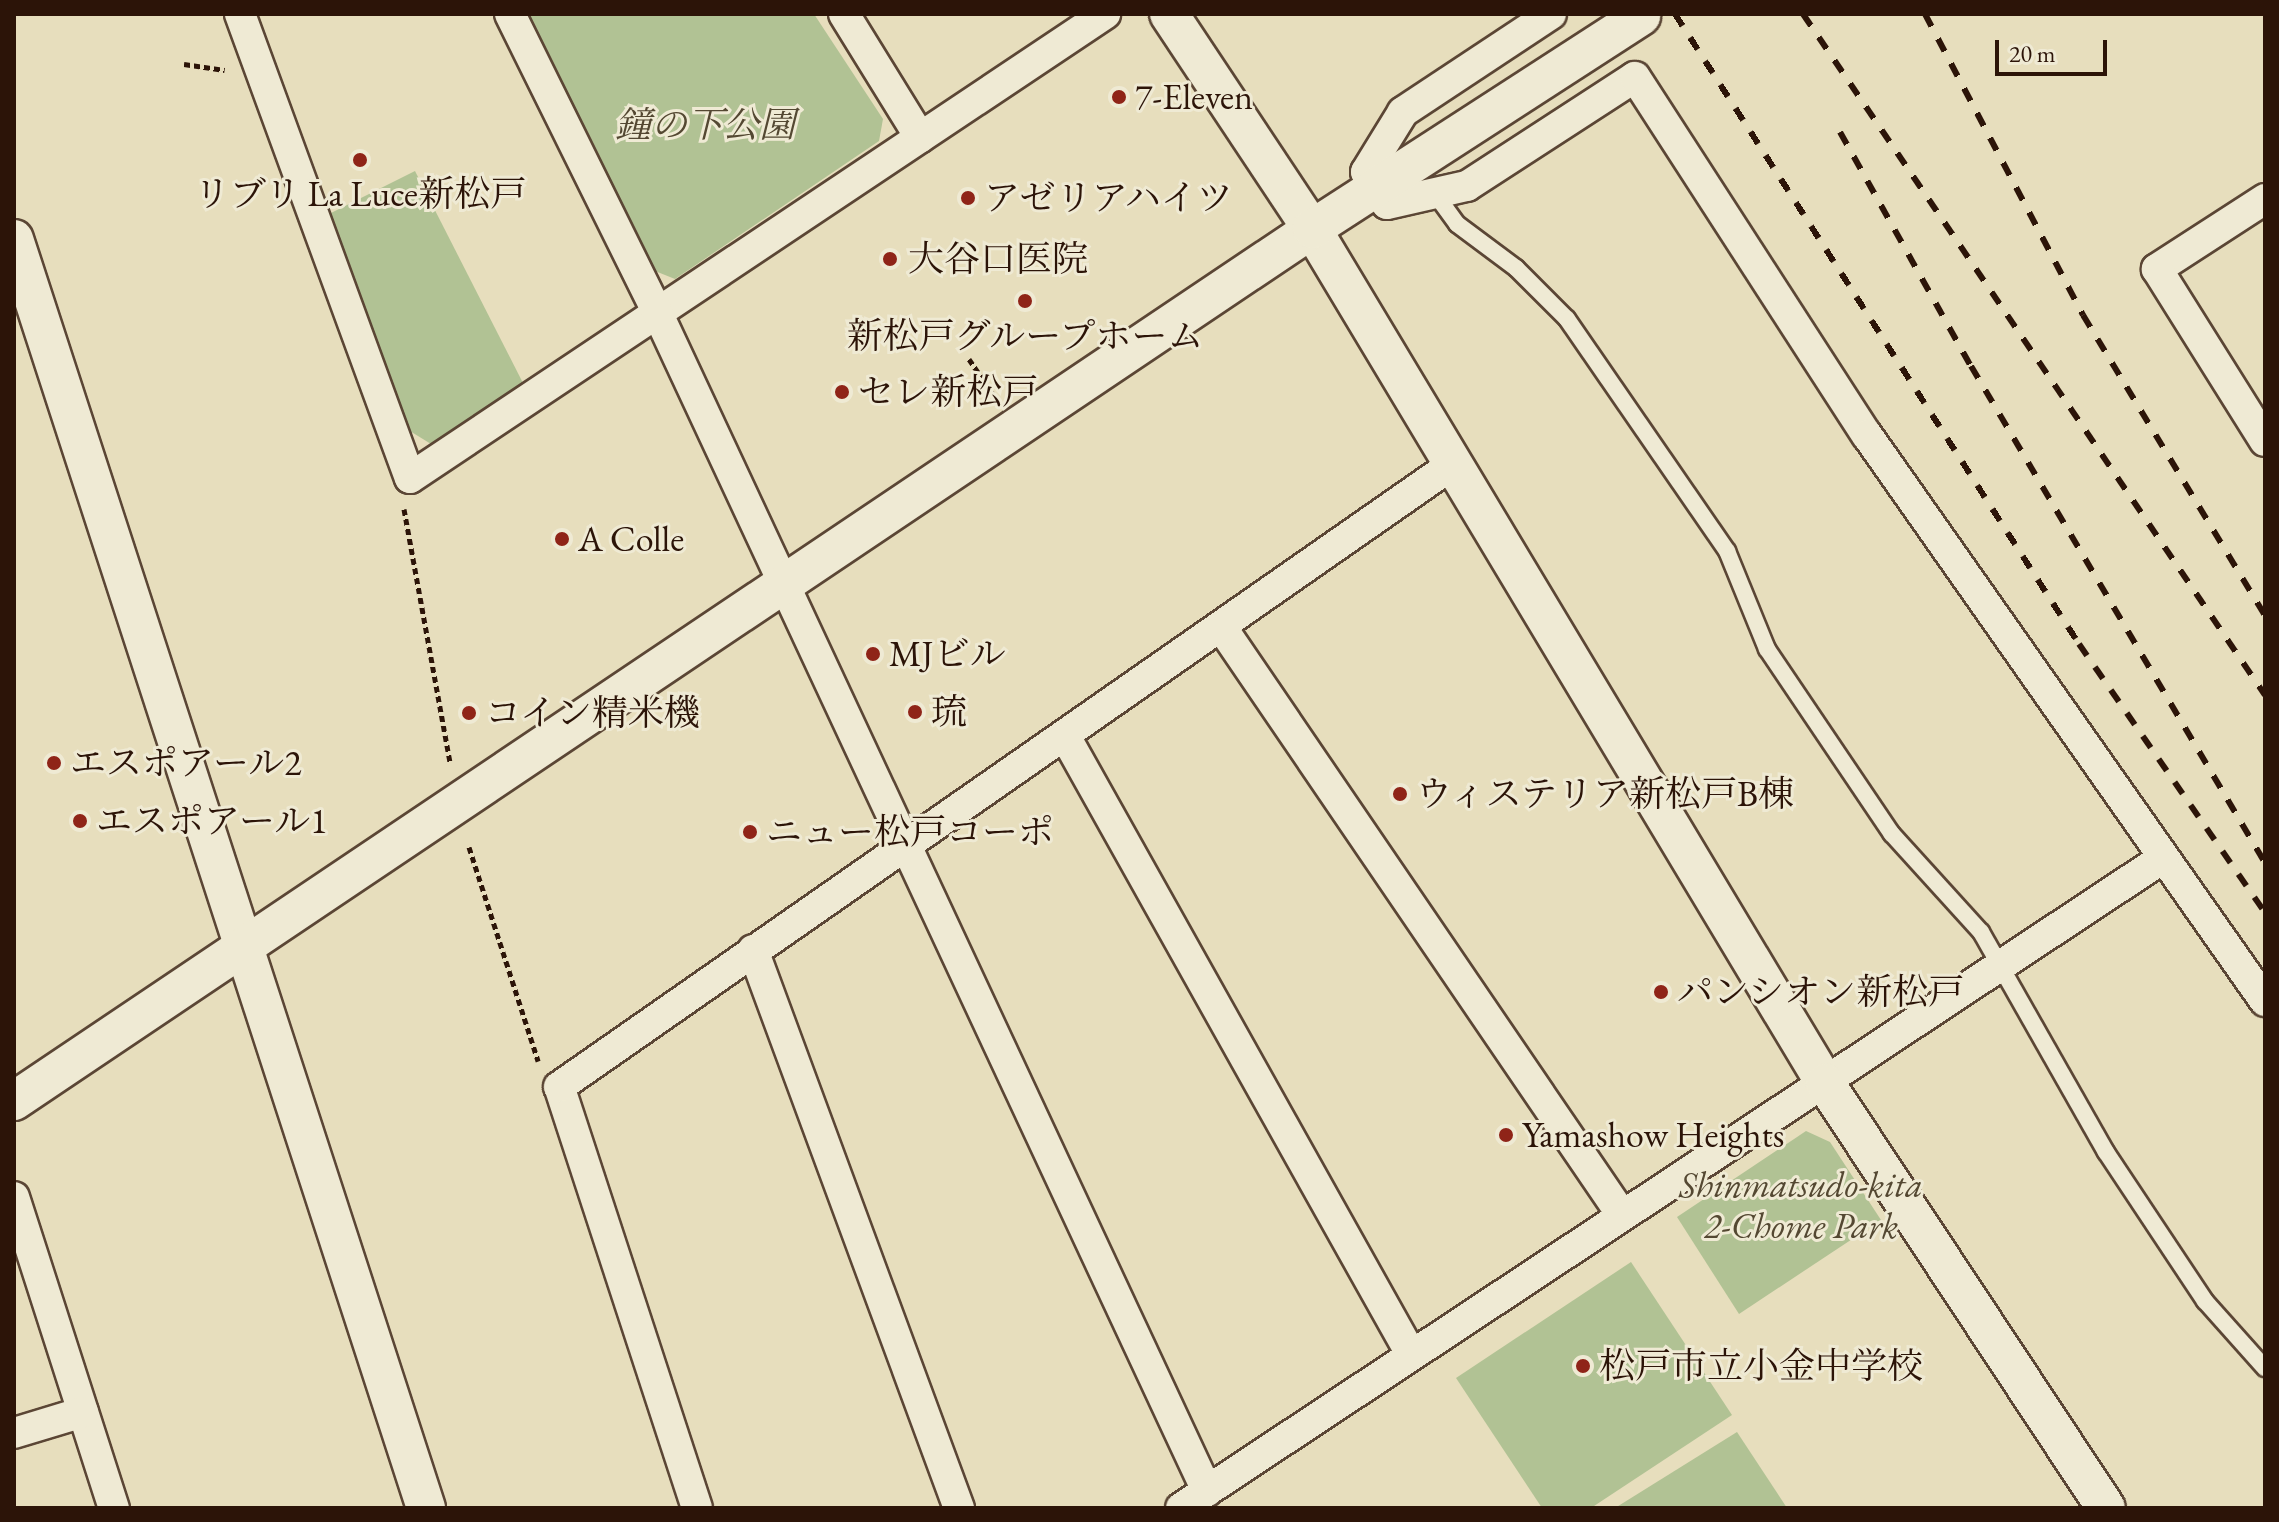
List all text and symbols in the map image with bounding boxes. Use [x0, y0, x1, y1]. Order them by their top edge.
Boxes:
scale bar [1999, 24, 2111, 74]
text: 20 m [2009, 38, 2056, 69]
place label: 7-Eleven [1135, 75, 1253, 119]
marker: 7-Eleven [1110, 88, 1128, 106]
park label: 鐘の下公園 [615, 103, 795, 147]
marker: リブリ La Luce新松戸 [351, 151, 369, 169]
place label: リブリ La Luce新松戸 [193, 172, 527, 216]
place label: アゼリアハイツ [984, 176, 1236, 220]
marker: アゼリアハイツ [959, 189, 977, 207]
place label: 大谷口医院 [908, 237, 1088, 281]
marker: 大谷口医院 [879, 248, 901, 270]
marker: 新松戸グループホーム [1016, 292, 1034, 310]
place label: 新松戸グループホーム [845, 314, 1205, 358]
place label: セレ新松戸 [858, 370, 1038, 414]
marker: セレ新松戸 [833, 383, 851, 401]
place label: A Colle [578, 517, 684, 561]
marker: A Colle [553, 530, 571, 548]
place label: MJビル [889, 632, 1006, 676]
marker: MJビル [864, 645, 882, 663]
place label: 琉 [931, 690, 967, 734]
place label: コイン精米機 [485, 691, 701, 735]
marker: 琉 [906, 703, 924, 721]
marker: コイン精米機 [460, 704, 478, 722]
place label: エスポアール2 [70, 741, 302, 785]
marker: エスポアール2 [45, 754, 63, 772]
place label: ウィステリア新松戸B棟 [1416, 772, 1797, 816]
marker: ウィステリア新松戸B棟 [1391, 785, 1409, 803]
place label: エスポアール1 [96, 799, 328, 843]
place label: ニュー松戸コーポ [766, 810, 1054, 854]
marker: エスポアール1 [71, 812, 89, 830]
marker: ニュー松戸コーポ [741, 823, 759, 841]
place label: パンシオン新松戸 [1677, 970, 1965, 1014]
marker: パンシオン新松戸 [1652, 983, 1670, 1001]
place label: Yamashow Heights [1522, 1113, 1784, 1157]
marker: Yamashow Heights [1497, 1126, 1515, 1144]
park label: Shinmatsudo-kita 2-Chome Park [1679, 1162, 1923, 1247]
place label: 松戸市立小金中学校 [1599, 1344, 1923, 1388]
marker: 松戸市立小金中学校 [1574, 1357, 1592, 1375]

